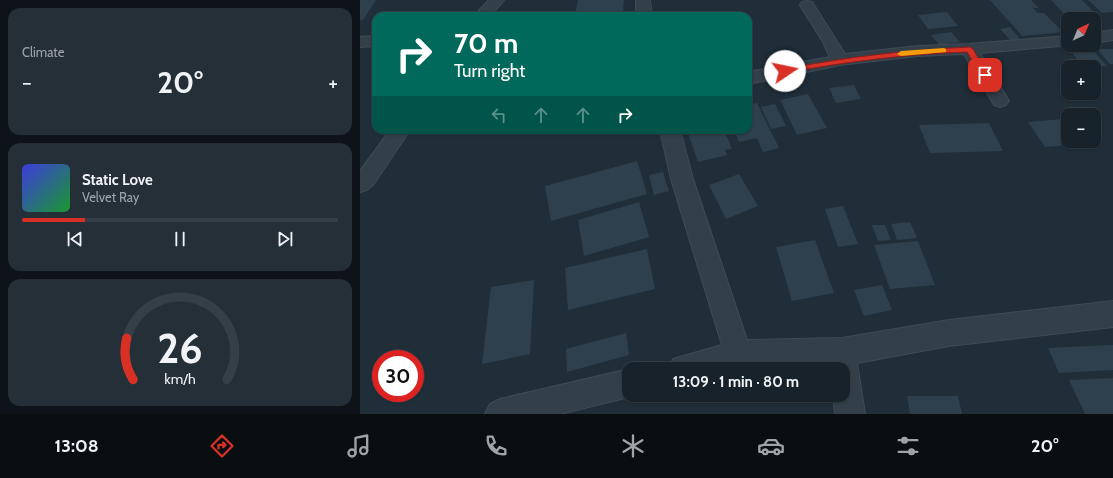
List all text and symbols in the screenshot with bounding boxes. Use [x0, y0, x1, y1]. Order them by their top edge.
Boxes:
north arrow [1061, 12, 1101, 52]
map controls [1061, 12, 1101, 148]
text: 70 m [454, 26, 518, 60]
icon: right [388, 28, 440, 80]
text: Climate [22, 44, 64, 60]
position arrow [764, 50, 806, 92]
pin [968, 58, 1002, 92]
text: Turn right [454, 60, 525, 82]
button: + [1061, 60, 1101, 100]
text: 20° [157, 64, 203, 101]
icon: arrive [974, 64, 996, 86]
text: − [22, 69, 32, 96]
text: + [328, 69, 338, 96]
icon: left [488, 104, 510, 126]
icon: ahead [530, 104, 552, 126]
icon: ahead [572, 104, 594, 126]
icon: right [614, 104, 636, 126]
button: − [1061, 108, 1101, 148]
text: Static Love [82, 171, 153, 189]
text: Velvet Ray [82, 189, 139, 205]
icon: previous [64, 228, 86, 250]
icon: pause [169, 228, 191, 250]
icon: next [274, 228, 296, 250]
text: 26 [157, 323, 203, 373]
speed limit sign: 30 [372, 350, 424, 402]
text: km/h [164, 370, 196, 388]
text: 13:09 · 1 min · 80 m [673, 373, 799, 391]
icon: directions [208, 432, 236, 460]
icon: music [345, 432, 373, 460]
icon: phone [482, 432, 510, 460]
icon: climate [619, 432, 647, 460]
icon: car [757, 432, 785, 460]
icon: filters [894, 432, 922, 460]
text: 13:08 [55, 435, 99, 457]
text: 20° [1031, 435, 1058, 457]

